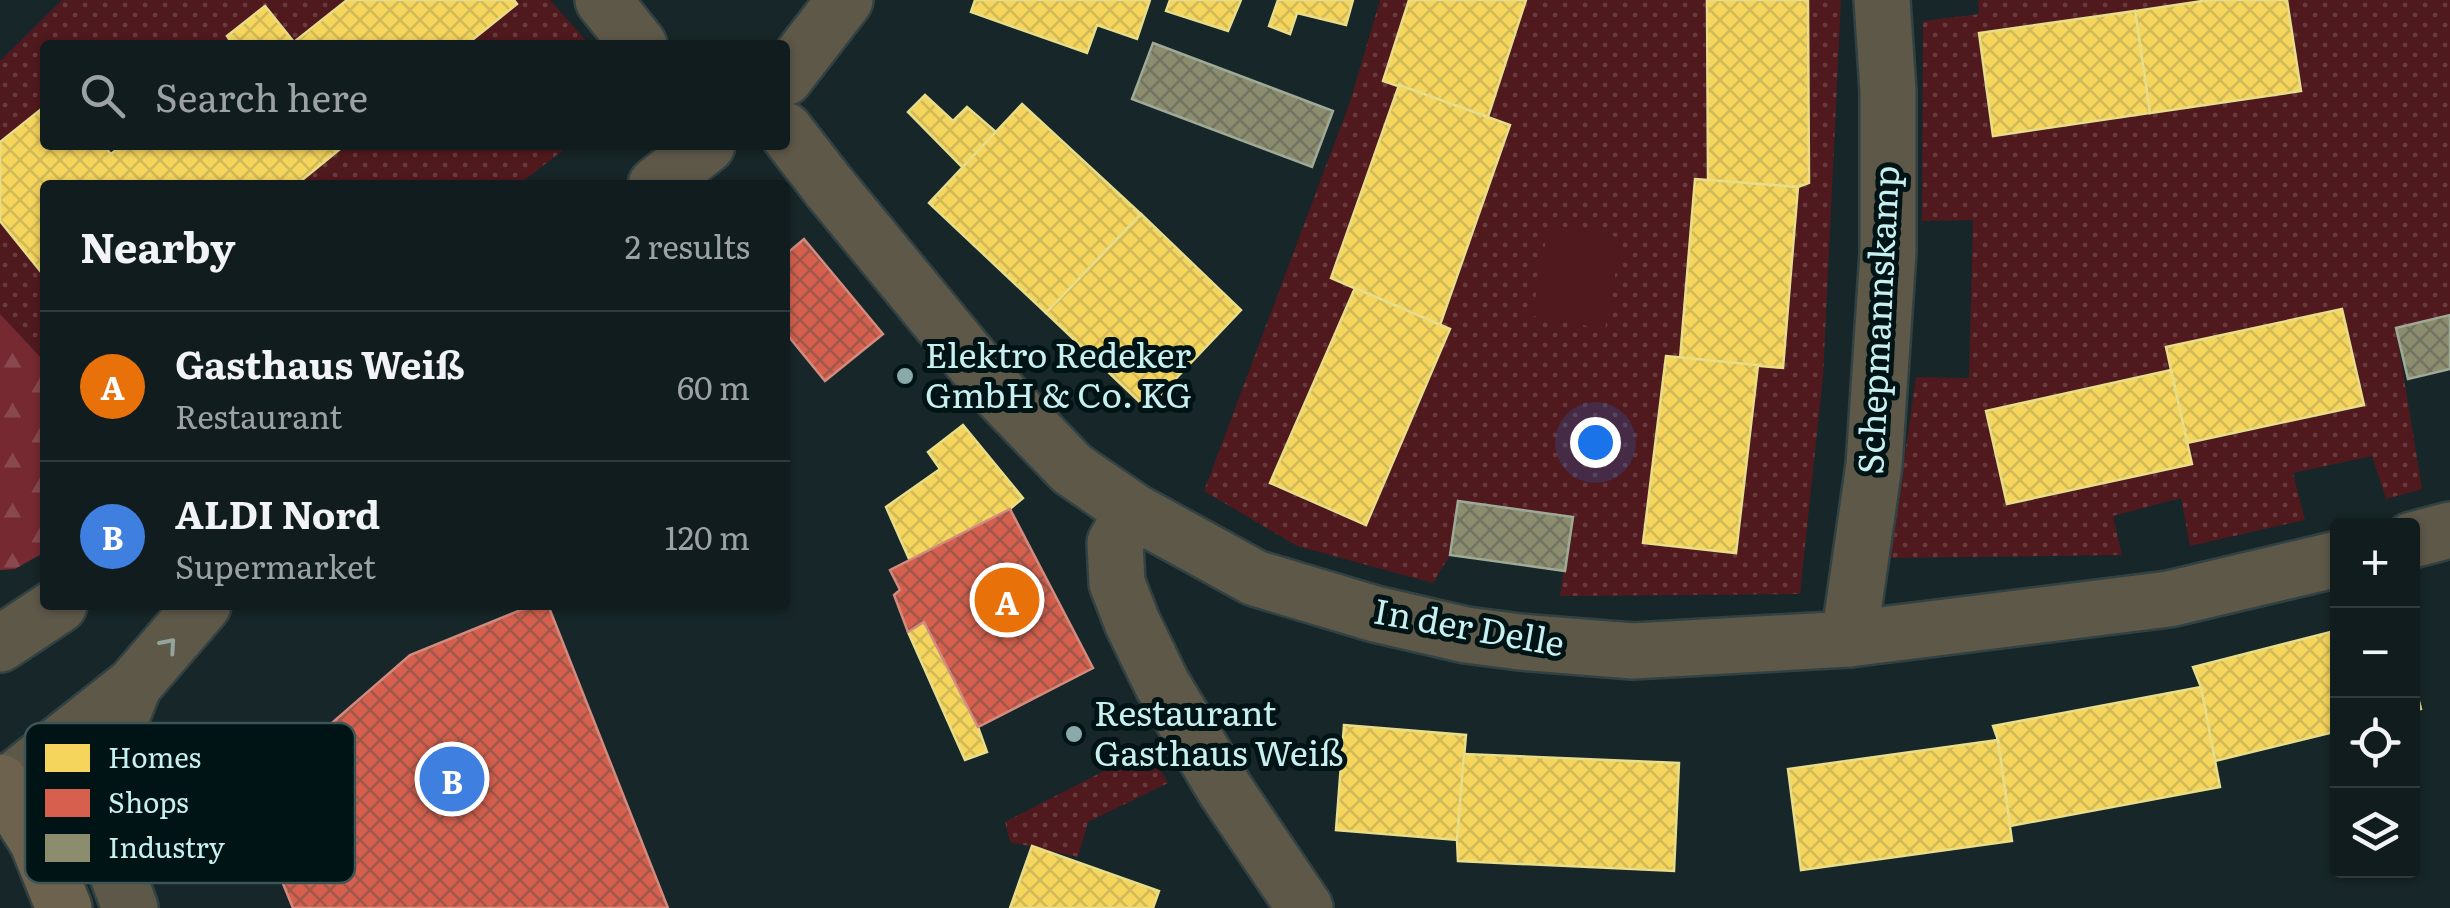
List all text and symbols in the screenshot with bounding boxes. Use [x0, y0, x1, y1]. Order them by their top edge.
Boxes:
search box [40, 40, 790, 150]
text: Search here [155, 67, 368, 124]
icon: search [75, 68, 130, 123]
street label: Schepmannskamp [1842, 164, 1910, 476]
text: Nearby [80, 214, 236, 276]
text: 2 results [625, 221, 750, 269]
place label: Elektro Redeker GmbH & Co. KG [925, 327, 1192, 419]
text: Gasthaus Weiß [175, 334, 464, 391]
text: A [100, 362, 125, 410]
text: 60 m [677, 362, 750, 410]
marker: Elektro Redeker GmbH & Co. KG [894, 365, 916, 387]
text: Restaurant [175, 391, 342, 439]
your location [1570, 417, 1621, 468]
text: ALDI Nord [175, 484, 380, 541]
text: B [101, 512, 124, 560]
text: 120 m [665, 512, 750, 560]
map controls [2330, 518, 2420, 878]
button: + [2330, 518, 2420, 608]
text: Supermarket [175, 541, 376, 589]
pin: A [974, 562, 1040, 638]
street label: In der Delle [1370, 583, 1569, 667]
button: − [2330, 608, 2420, 698]
one-way arrow [157, 638, 175, 657]
place label: Restaurant Gasthaus Weiß [1094, 685, 1343, 777]
button: locate [2330, 698, 2420, 788]
legend [25, 723, 355, 883]
marker: Restaurant Gasthaus Weiß [1063, 723, 1085, 745]
text: Homes [108, 735, 201, 777]
pin: B [420, 742, 484, 816]
text: Shops [108, 780, 189, 822]
button: layers [2330, 788, 2420, 878]
text: Industry [108, 825, 226, 867]

